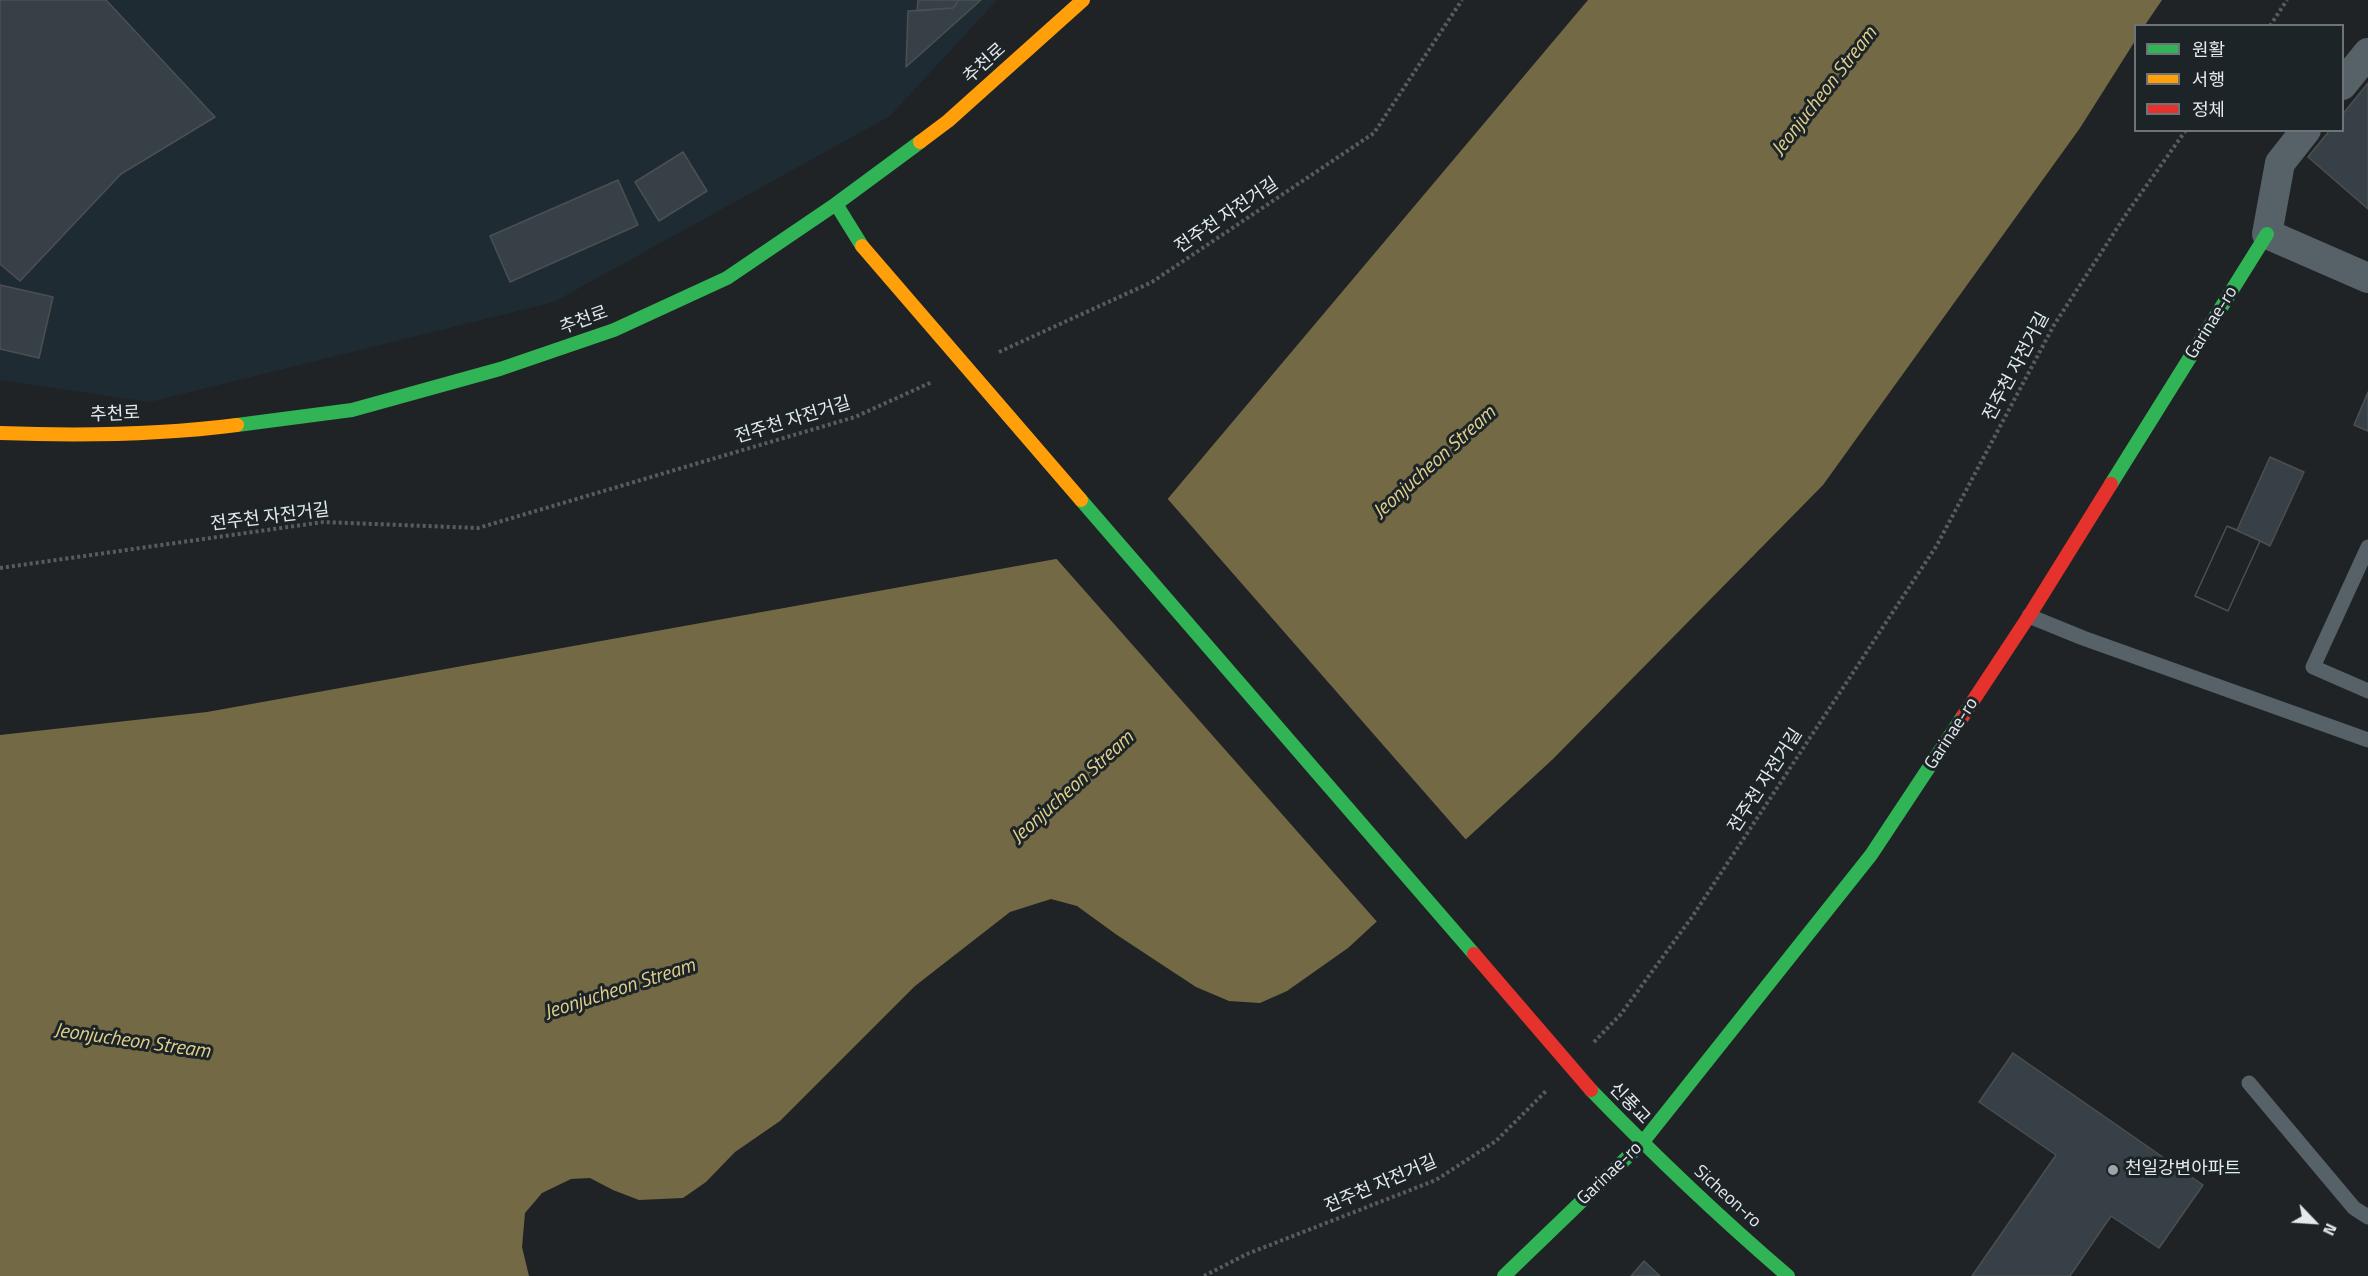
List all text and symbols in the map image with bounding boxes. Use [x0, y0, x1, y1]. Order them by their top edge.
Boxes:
water label: Jeonjucheon Stream [1767, 23, 1883, 161]
legend [2134, 24, 2344, 132]
text: 원활 [2192, 36, 2225, 63]
street label: 추천로 [959, 39, 1011, 89]
text: 서행 [2192, 66, 2225, 93]
text: 정체 [2192, 96, 2225, 123]
street label: 전주천 자전거길 [1171, 174, 1283, 258]
street label: Garinae-ro [2181, 283, 2243, 363]
street label: 추천로 [557, 302, 611, 340]
street label: 전주천 자전거길 [1979, 309, 2055, 425]
street label: 전주천 자전거길 [733, 393, 853, 449]
water label: Jeonjucheon Stream [1369, 402, 1501, 524]
street label: 추천로 [90, 403, 140, 427]
street label: 전주천 자전거길 [209, 500, 331, 536]
street label: Garinae-ro [1921, 694, 1983, 774]
street label: 전주천 자전거길 [1724, 725, 1808, 837]
water label: Jeonjucheon Stream [1007, 727, 1139, 849]
water label: Jeonjucheon Stream [542, 954, 698, 1026]
water label: Jeonjucheon Stream [53, 1019, 211, 1065]
street label: 신풍교 [1604, 1079, 1654, 1129]
street label: Garinae-ro [1573, 1138, 1647, 1210]
street label: 전주천 자전거길 [1322, 1152, 1440, 1218]
place label: 천일강변아파트 [2125, 1159, 2241, 1181]
street label: Sicheon-ro [1689, 1161, 1765, 1233]
marker: 천일강변아파트 [2106, 1163, 2120, 1177]
north arrow [2284, 1192, 2344, 1252]
text: N [2317, 1220, 2344, 1240]

